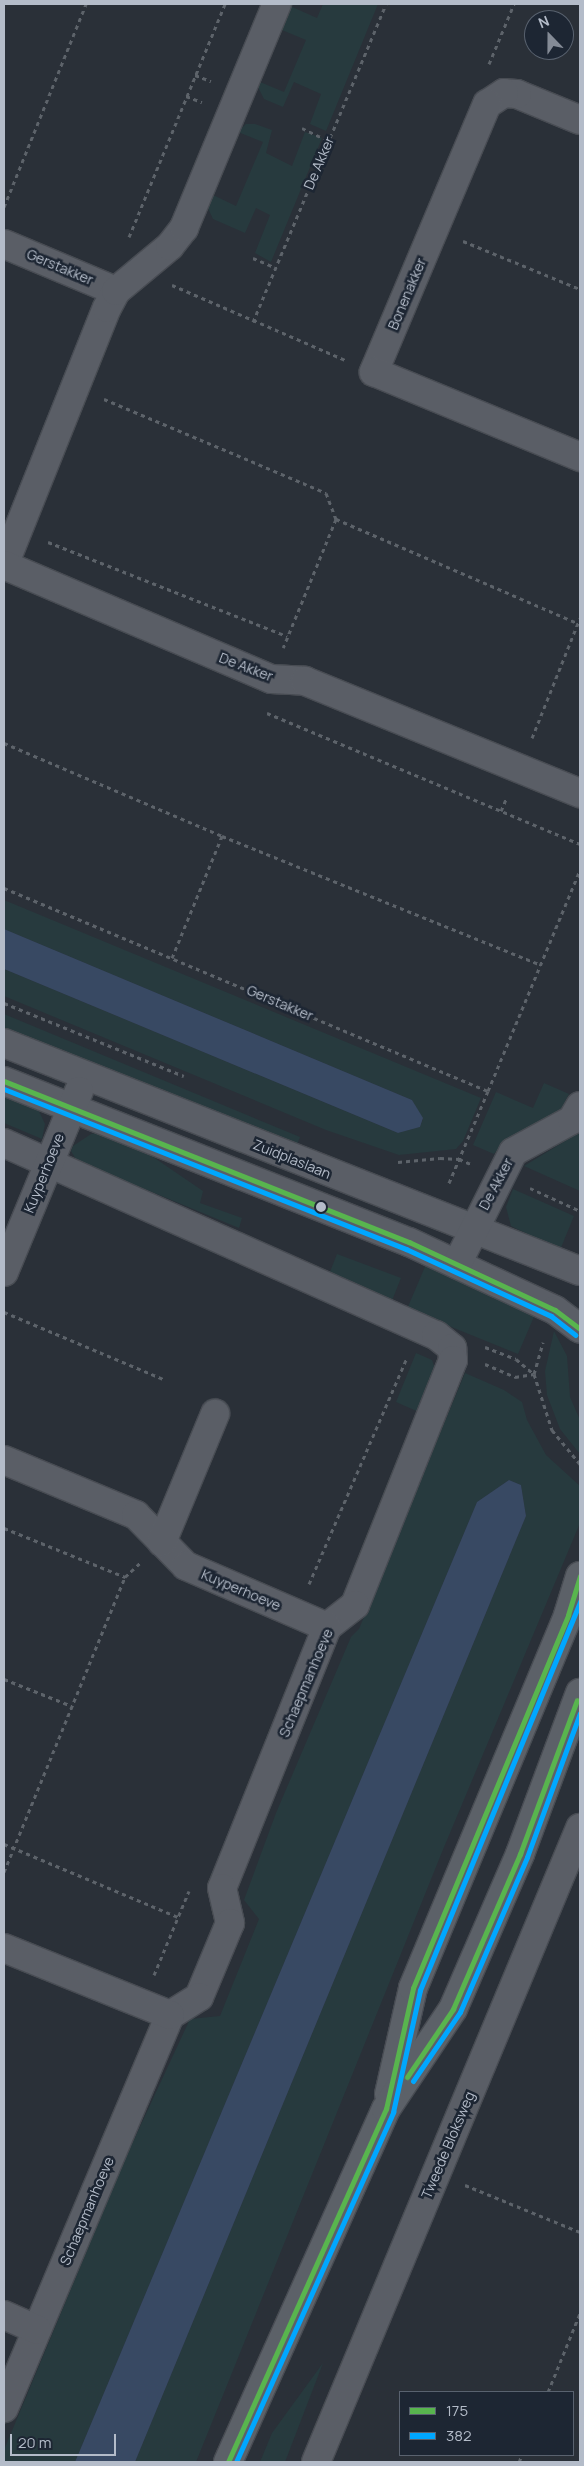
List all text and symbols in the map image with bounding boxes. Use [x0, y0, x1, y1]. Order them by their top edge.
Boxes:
north arrow [524, 10, 574, 60]
text: N [535, 11, 552, 32]
street label: De Akker [300, 134, 338, 192]
street label: Gerstakker [24, 245, 96, 289]
street label: Bonenakker [384, 256, 430, 332]
street label: De Akker [217, 649, 275, 685]
street label: Gerstakker [244, 981, 316, 1025]
street label: Kuyperhoeve [20, 1131, 68, 1215]
street label: Zuidplaslaan [251, 1136, 333, 1182]
street label: De Akker [475, 1155, 517, 1213]
unlabelled marker [316, 1202, 326, 1212]
street label: Kuyperhoeve [199, 1566, 283, 1614]
street label: Schaepmanhoeve [276, 1626, 336, 1740]
street label: Tweede Bloksweg [418, 2089, 478, 2201]
street label: Schaepmanhoeve [57, 2154, 117, 2268]
legend [399, 2391, 574, 2456]
text: 175 [446, 2400, 468, 2421]
scale bar [12, 2424, 119, 2456]
text: 382 [446, 2425, 472, 2446]
text: 20 m [18, 2432, 51, 2453]

